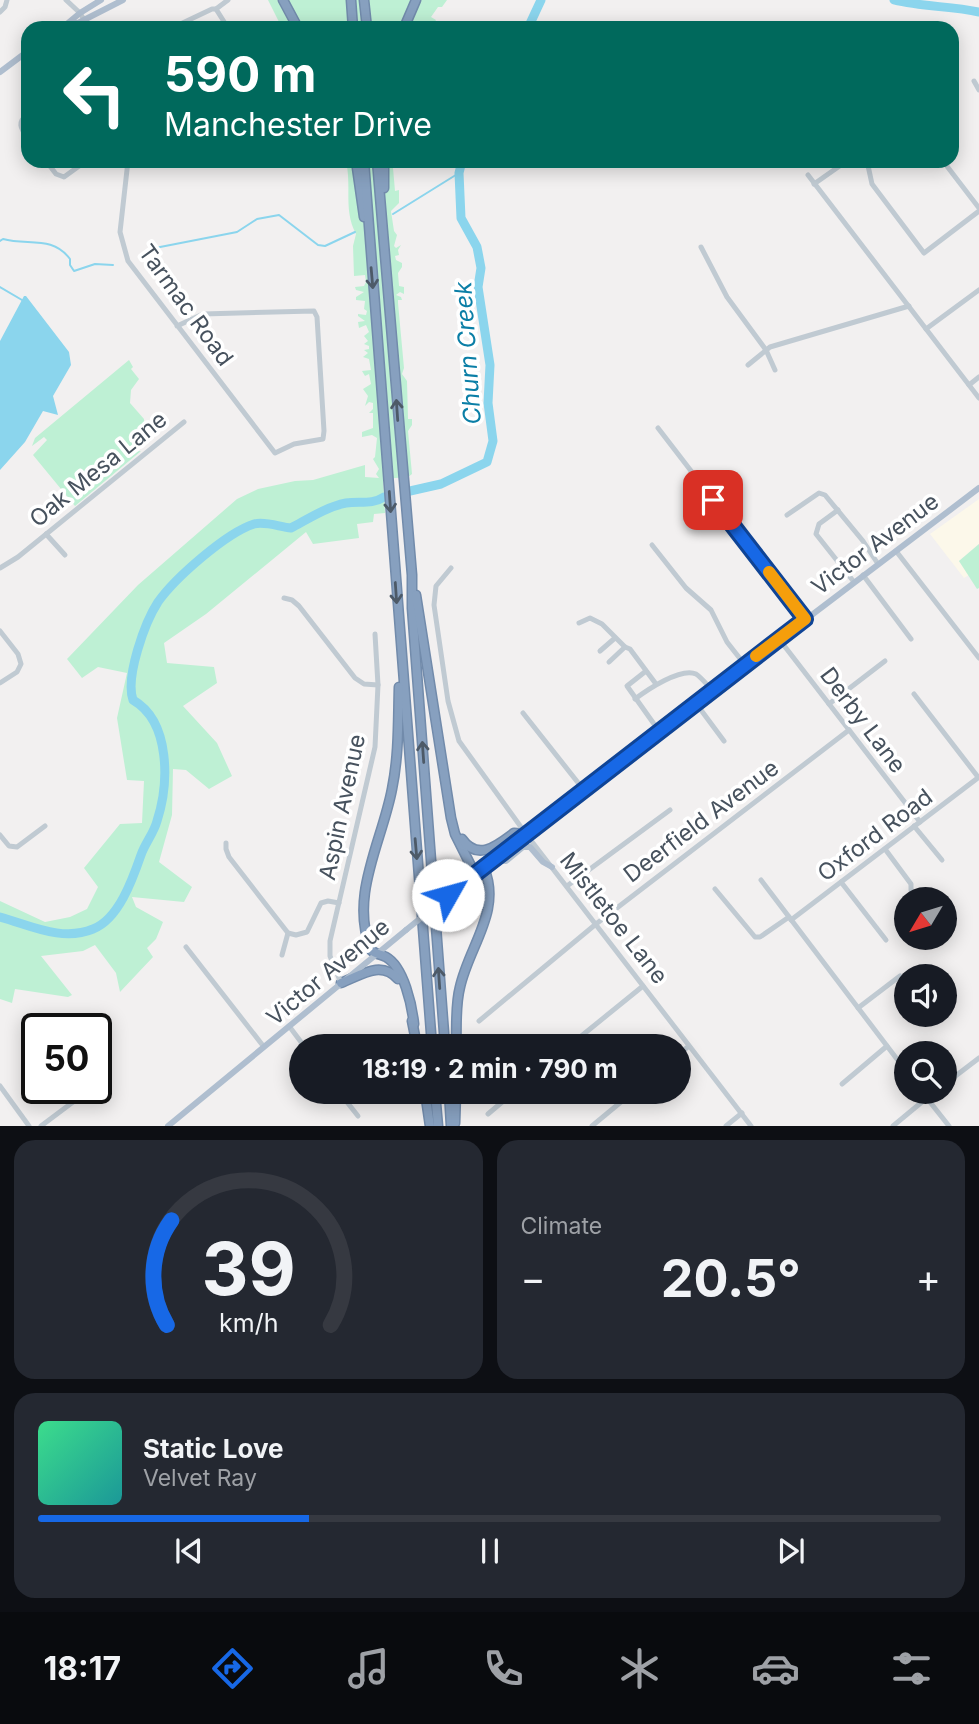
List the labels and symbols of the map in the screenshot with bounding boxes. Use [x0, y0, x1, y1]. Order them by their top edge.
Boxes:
street label: Tarmac Road [133, 239, 239, 371]
one-way arrow [366, 266, 379, 289]
water label: Churn Creek [448, 280, 487, 426]
one-way arrow [390, 399, 403, 422]
street label: Oak Mesa Lane [24, 405, 172, 533]
pin [683, 470, 743, 530]
street label: Victor Avenue [806, 487, 944, 601]
one-way arrow [384, 491, 397, 513]
one-way arrow [390, 581, 403, 604]
street label: Derby Lane [814, 662, 912, 778]
street label: Aspin Avenue [313, 731, 371, 883]
one-way arrow [416, 741, 429, 763]
street label: Deerfield Avenue [618, 754, 784, 888]
street label: Oxford Road [812, 783, 938, 887]
one-way arrow [410, 837, 423, 860]
street label: Mistletoe Lane [554, 847, 674, 989]
position arrow [411, 858, 485, 932]
north arrow [894, 887, 957, 950]
street label: Victor Avenue [261, 913, 395, 1031]
one-way arrow [432, 968, 445, 990]
speed limit sign: 50 [21, 1013, 112, 1104]

